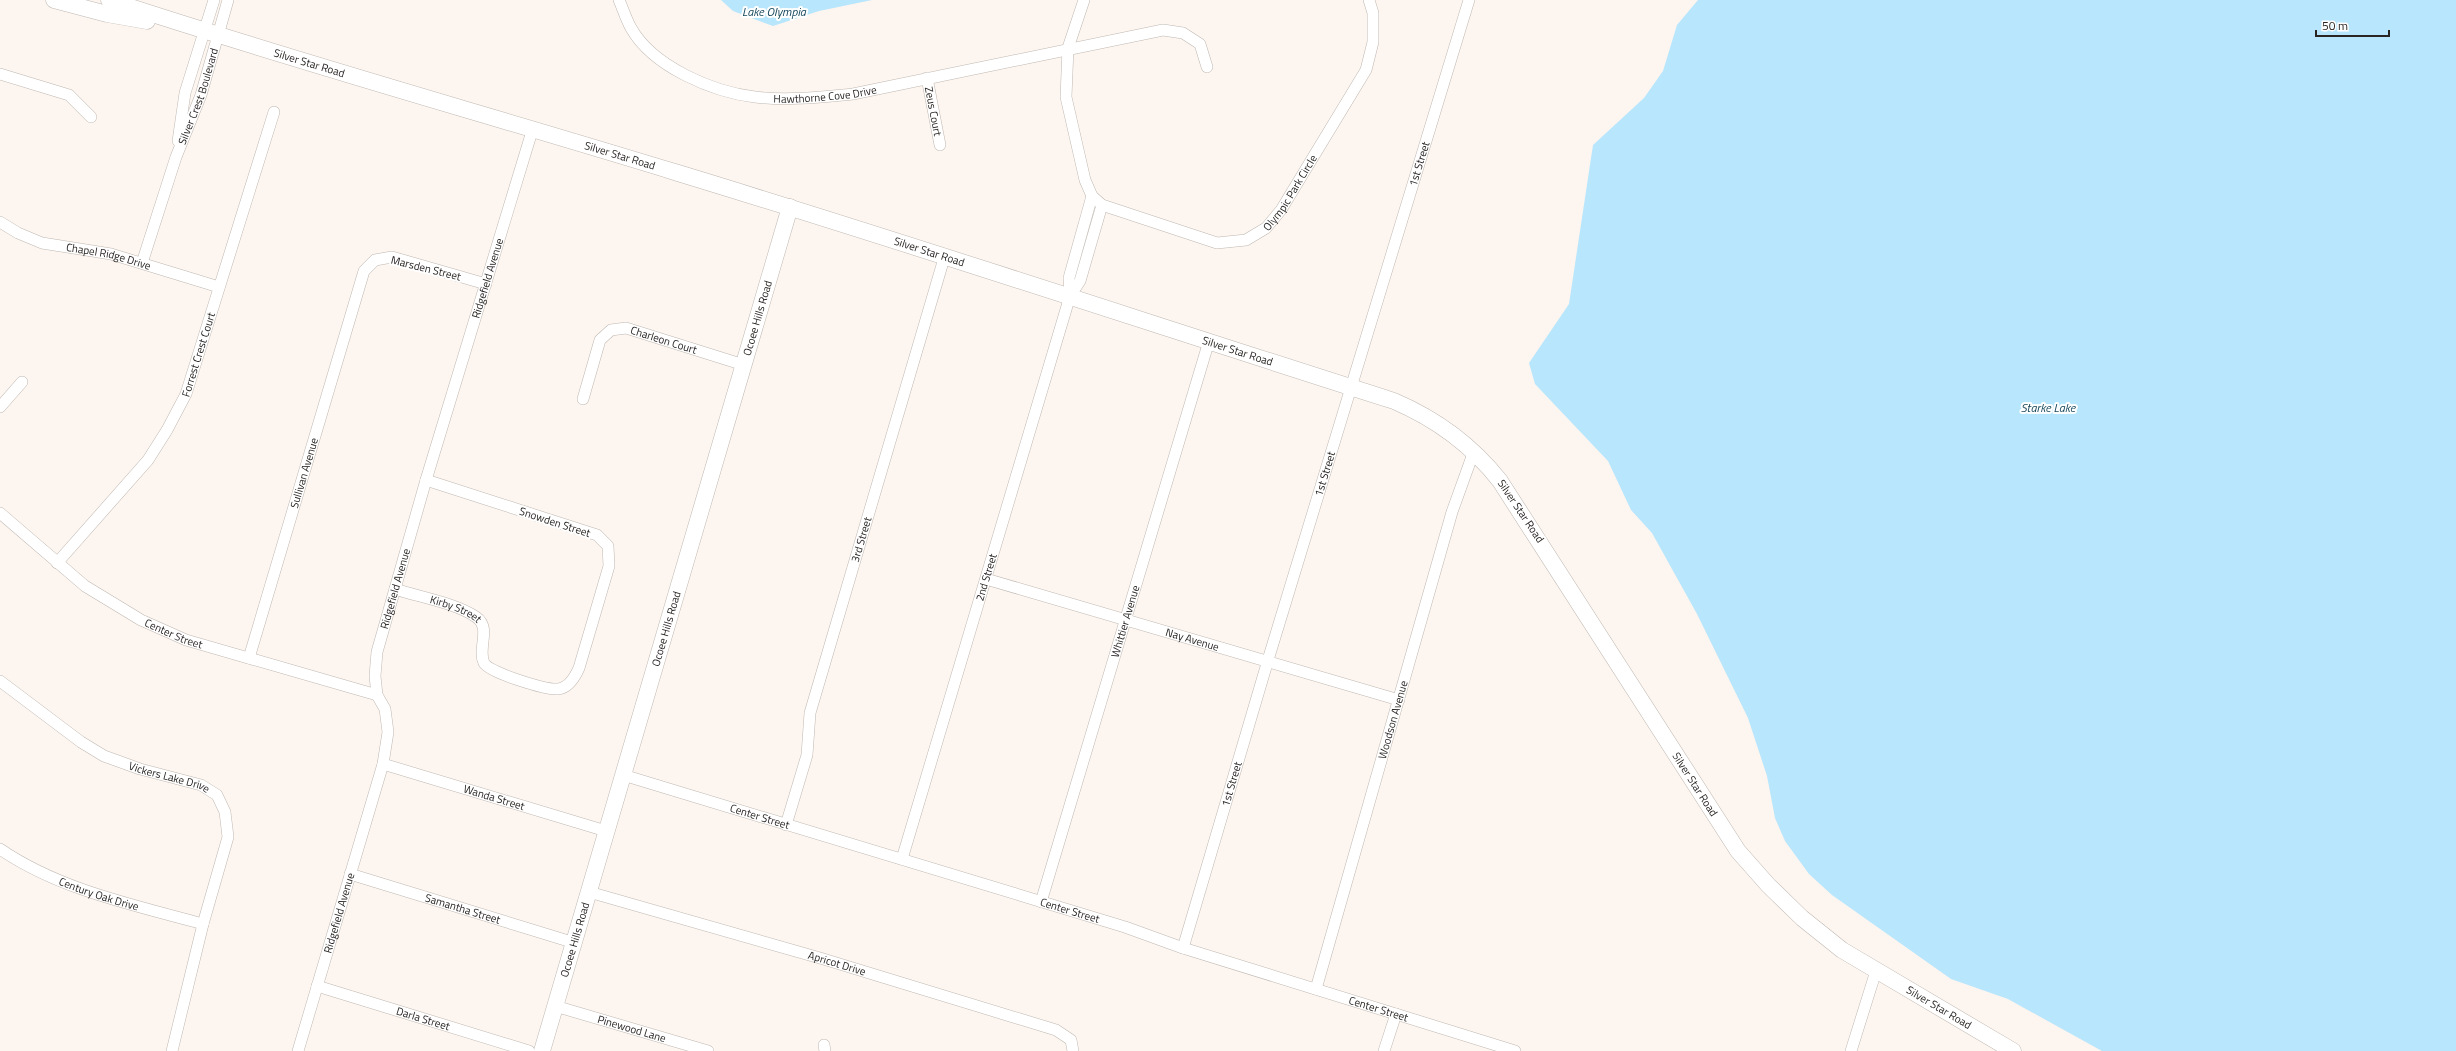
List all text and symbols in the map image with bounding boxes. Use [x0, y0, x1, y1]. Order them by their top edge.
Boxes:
water label: Lake Olympia [742, 2, 807, 21]
scale bar [2316, 12, 2389, 38]
text: 50 m [2322, 16, 2348, 35]
street label: Silver Star Road [272, 45, 347, 81]
street label: Silver Crest Boulevard [174, 46, 222, 147]
street label: Hawthorne Cove Drive [773, 81, 878, 107]
street label: Zeus Court [921, 85, 946, 138]
street label: Silver Star Road [583, 137, 657, 174]
street label: 1st Street [1405, 139, 1434, 188]
street label: Olympic Park Circle [1259, 151, 1321, 234]
street label: Silver Star Road [892, 233, 967, 270]
street label: Ridgefield Avenue [468, 236, 507, 320]
street label: Chapel Ridge Drive [65, 239, 153, 274]
street label: Marsden Street [389, 252, 463, 284]
street label: Ocoee Hills Road [739, 278, 776, 358]
street label: Forrest Crest Court [178, 310, 219, 399]
street label: Charleon Court [629, 322, 699, 358]
street label: Silver Star Road [1200, 332, 1275, 370]
water label: Starke Lake [2021, 398, 2077, 417]
street label: Sullivan Avenue [286, 435, 322, 510]
street label: 1st Street [1310, 449, 1339, 498]
street label: Silver Star Road [1494, 476, 1548, 546]
street label: Snowden Street [517, 503, 593, 541]
street label: 3rd Street [847, 515, 875, 564]
street label: Ridgefield Avenue [376, 546, 414, 631]
street label: 2nd Street [971, 552, 1001, 603]
street label: Whittier Avenue [1107, 583, 1144, 659]
street label: Ocoee Hills Road [647, 589, 685, 668]
street label: Kirby Street [428, 591, 486, 626]
street label: Center Street [142, 615, 205, 652]
street label: Nay Avenue [1164, 624, 1221, 655]
street label: Woodson Avenue [1374, 678, 1412, 761]
street label: Silver Star Road [1669, 749, 1722, 820]
street label: Vickers Lake Drive [127, 758, 213, 797]
street label: 1st Street [1217, 760, 1246, 808]
street label: Wanda Street [462, 781, 527, 814]
street label: Center Street [728, 800, 792, 833]
street label: Ridgefield Avenue [319, 870, 358, 955]
street label: Century Oak Drive [56, 873, 141, 915]
street label: Samantha Street [423, 889, 503, 928]
street label: Center Street [1038, 894, 1102, 927]
street label: Ocoee Hills Road [556, 900, 593, 979]
street label: Apricot Drive [806, 947, 868, 980]
street label: Silver Star Road [1903, 982, 1975, 1033]
street label: Center Street [1347, 992, 1410, 1025]
street label: Darla Street [394, 1003, 452, 1034]
street label: Pinewood Lane [596, 1011, 668, 1046]

